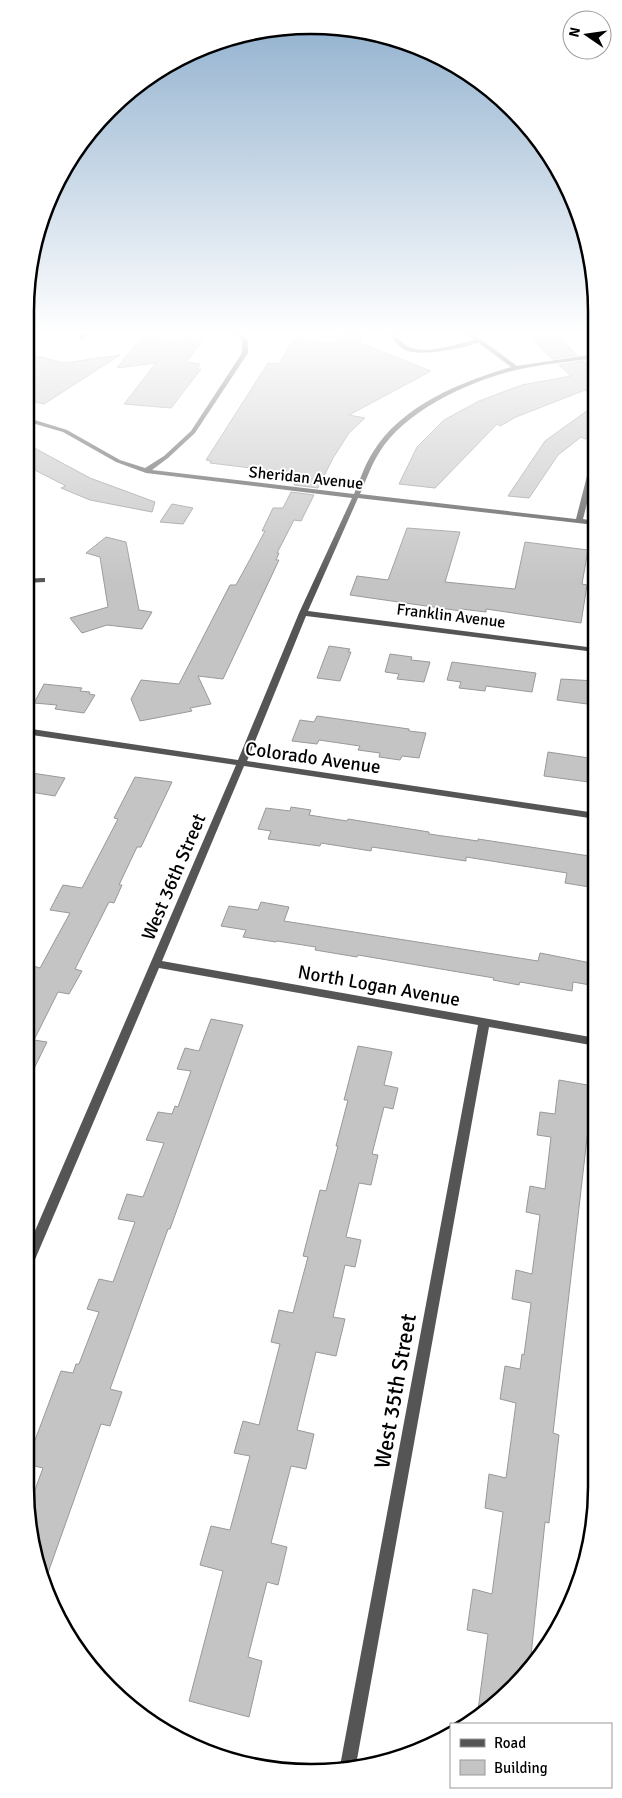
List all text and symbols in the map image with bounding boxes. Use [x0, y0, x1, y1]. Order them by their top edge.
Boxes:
north arrow [562, 10, 612, 60]
text: N [565, 26, 584, 39]
street label: Sheridan Avenue [248, 462, 364, 494]
street label: Franklin Avenue [395, 599, 507, 633]
street label: Colorado Avenue [244, 737, 382, 779]
street label: West 36th Street [137, 810, 212, 944]
street label: North Logan Avenue [296, 960, 462, 1012]
street label: West 35th Street [368, 1311, 422, 1470]
legend [450, 1723, 612, 1788]
text: Road [494, 1734, 526, 1752]
text: Building [494, 1759, 548, 1777]

